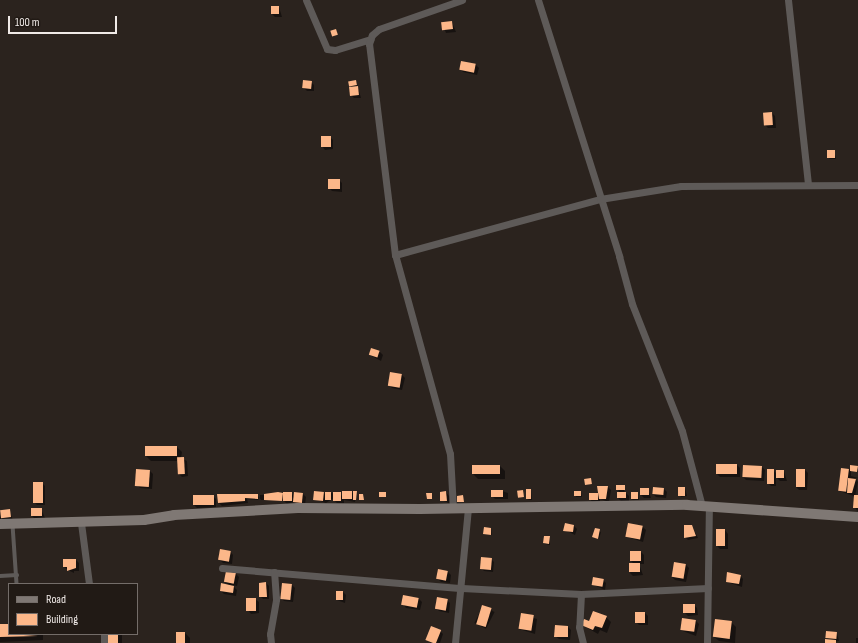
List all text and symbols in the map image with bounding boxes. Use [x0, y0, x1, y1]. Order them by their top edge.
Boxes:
scale bar [10, 8, 119, 34]
text: 100 m [15, 15, 40, 30]
legend [8, 583, 138, 635]
text: Road [46, 592, 66, 607]
text: Building [46, 612, 78, 627]

